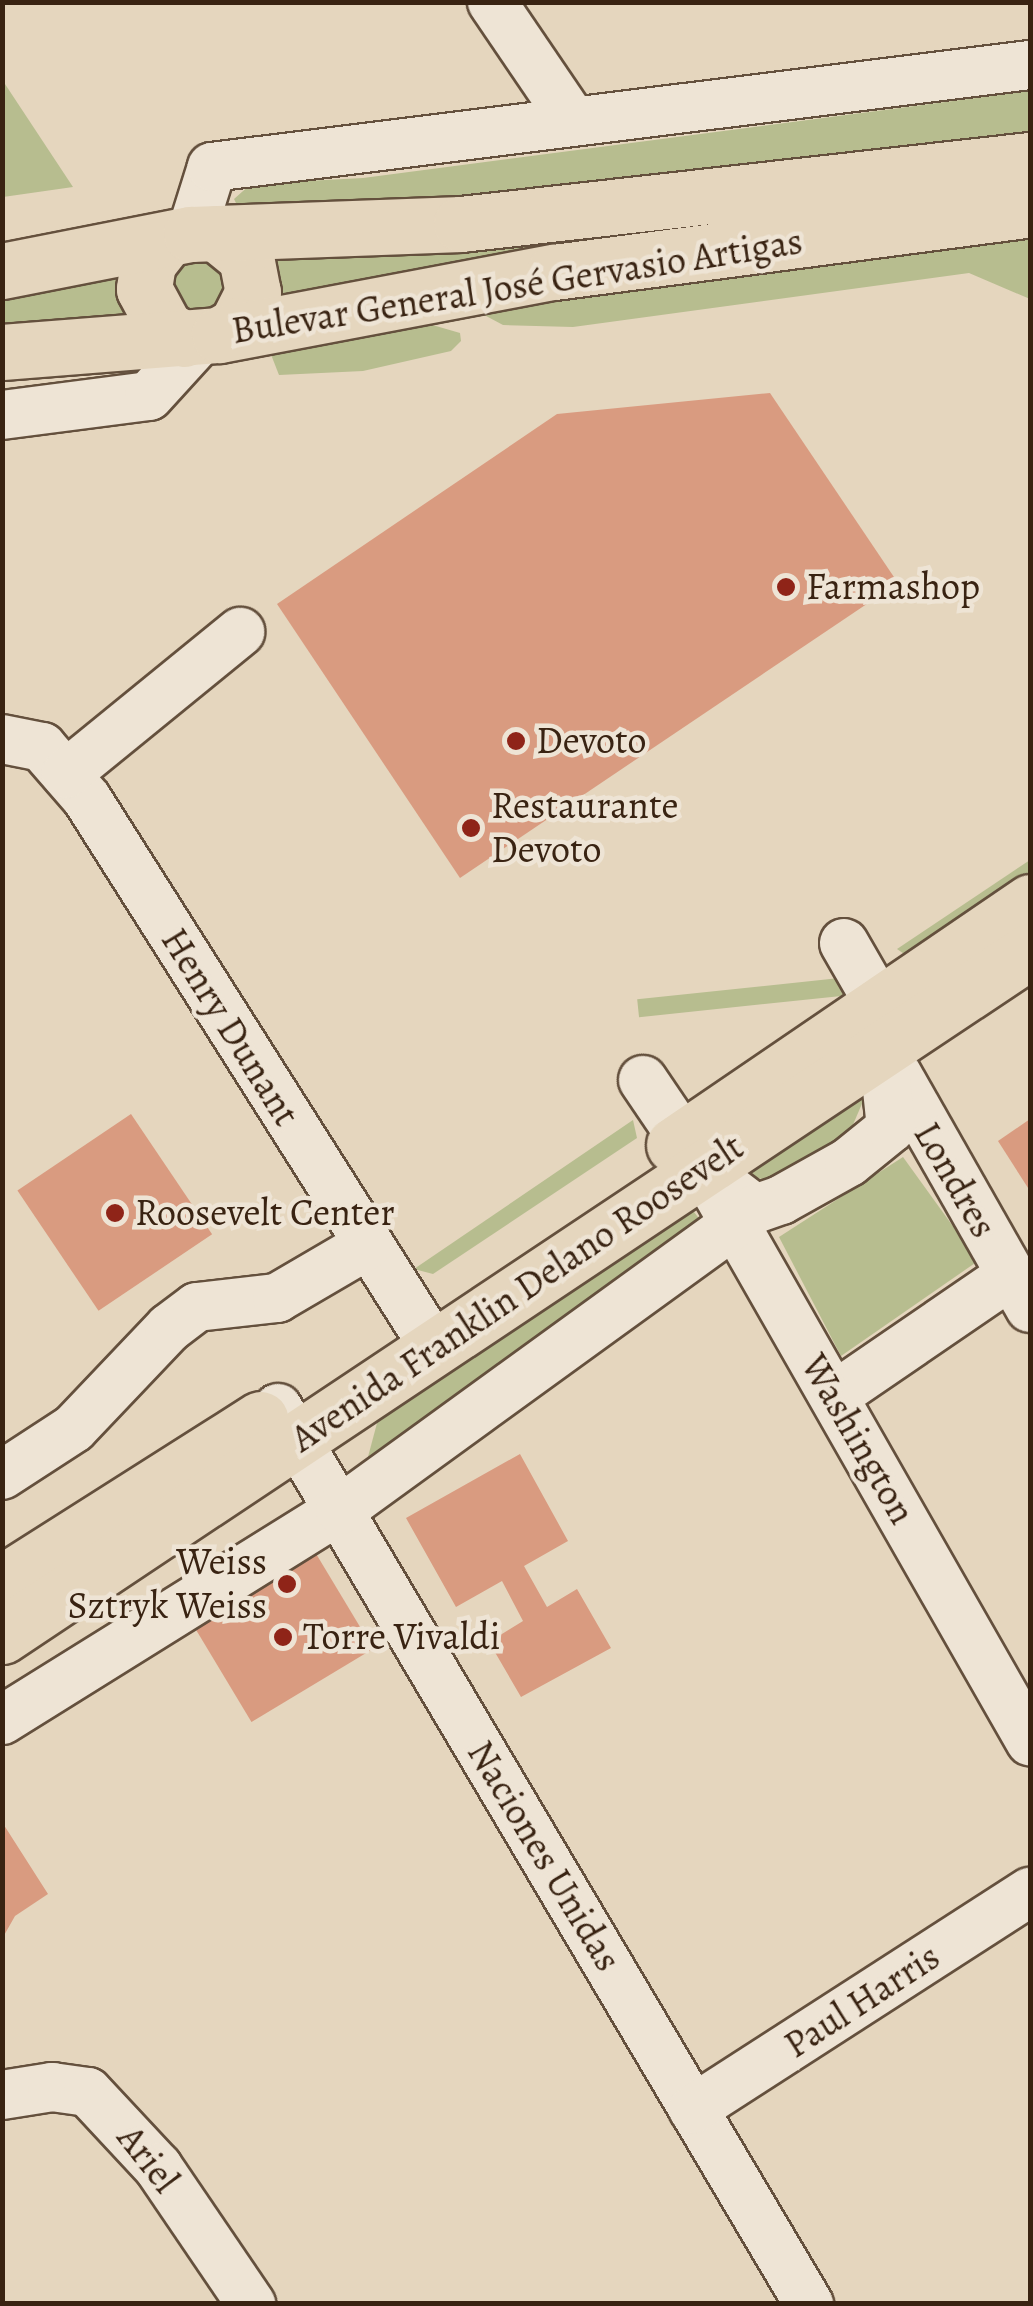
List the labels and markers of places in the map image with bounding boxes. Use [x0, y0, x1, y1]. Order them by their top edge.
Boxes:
place label: Farmashop [806, 564, 980, 610]
marker: Farmashop [775, 576, 797, 598]
place label: Devoto [536, 718, 646, 764]
marker: Devoto [505, 730, 527, 752]
place label: Restaurante Devoto [491, 783, 678, 872]
marker: Restaurante Devoto [460, 817, 482, 839]
place label: Roosevelt Center [135, 1190, 395, 1236]
marker: Roosevelt Center [104, 1202, 126, 1224]
place label: Weiss Sztryk Weiss [68, 1539, 267, 1628]
marker: Weiss Sztryk Weiss [276, 1573, 298, 1595]
place label: Torre Vivaldi [303, 1614, 500, 1660]
marker: Torre Vivaldi [272, 1626, 294, 1648]

